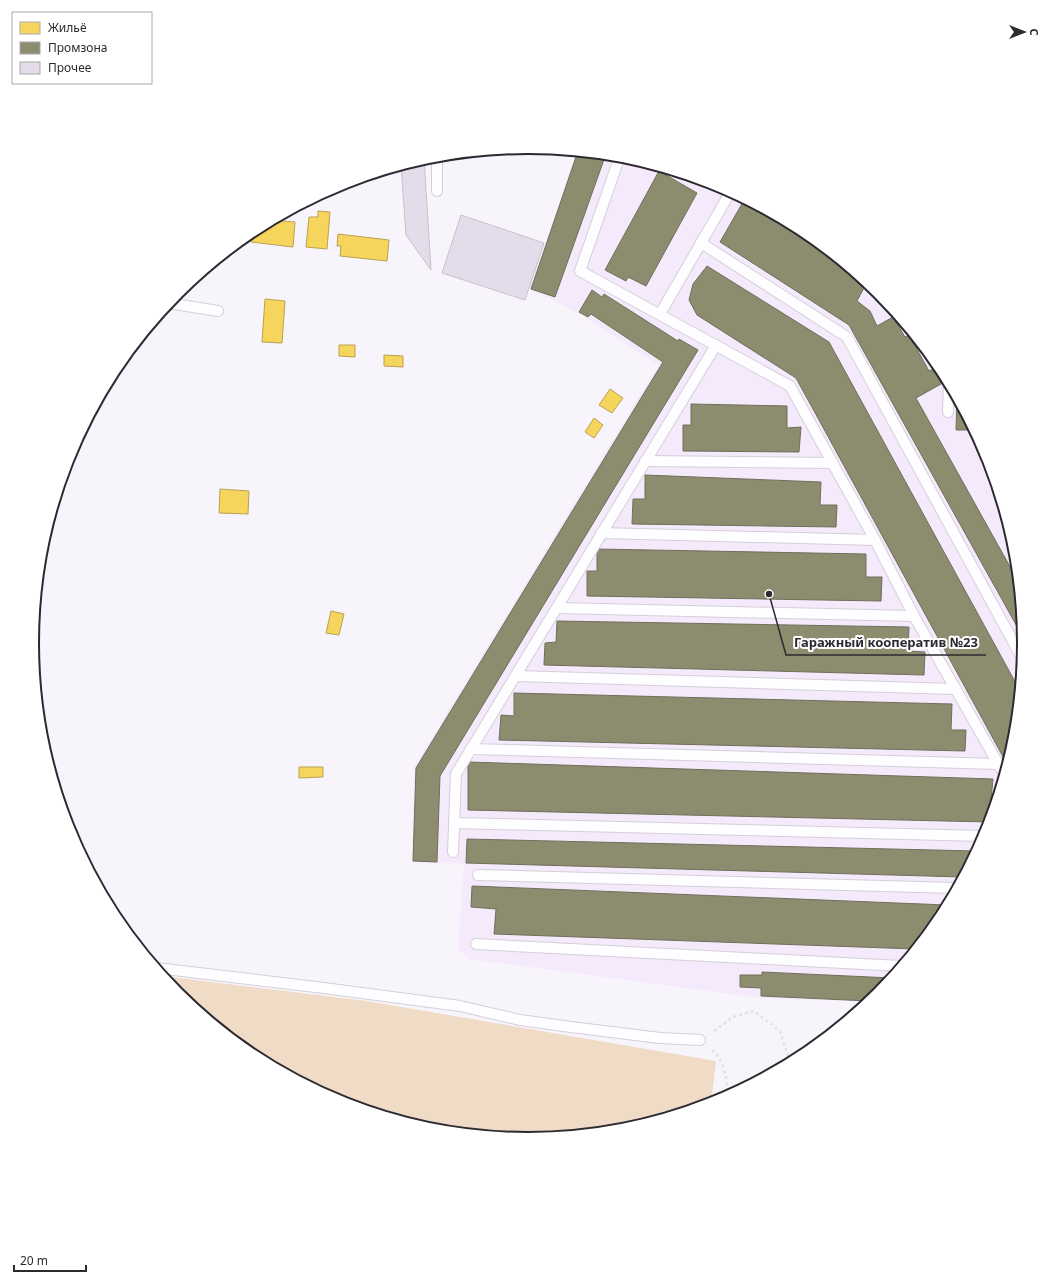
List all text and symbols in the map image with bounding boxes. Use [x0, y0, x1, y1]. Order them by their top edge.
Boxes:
legend [12, 12, 152, 84]
north arrow [1004, 12, 1044, 52]
text: Жильё [48, 19, 87, 36]
text: С [1027, 28, 1042, 36]
text: Промзона [48, 39, 107, 56]
text: Прочее [48, 59, 92, 76]
callout: Гаражный кооператив №23 [786, 630, 986, 655]
text: Гаражный кооператив №23 [794, 633, 978, 651]
scale bar [14, 1247, 86, 1273]
text: 20 m [20, 1252, 48, 1269]

